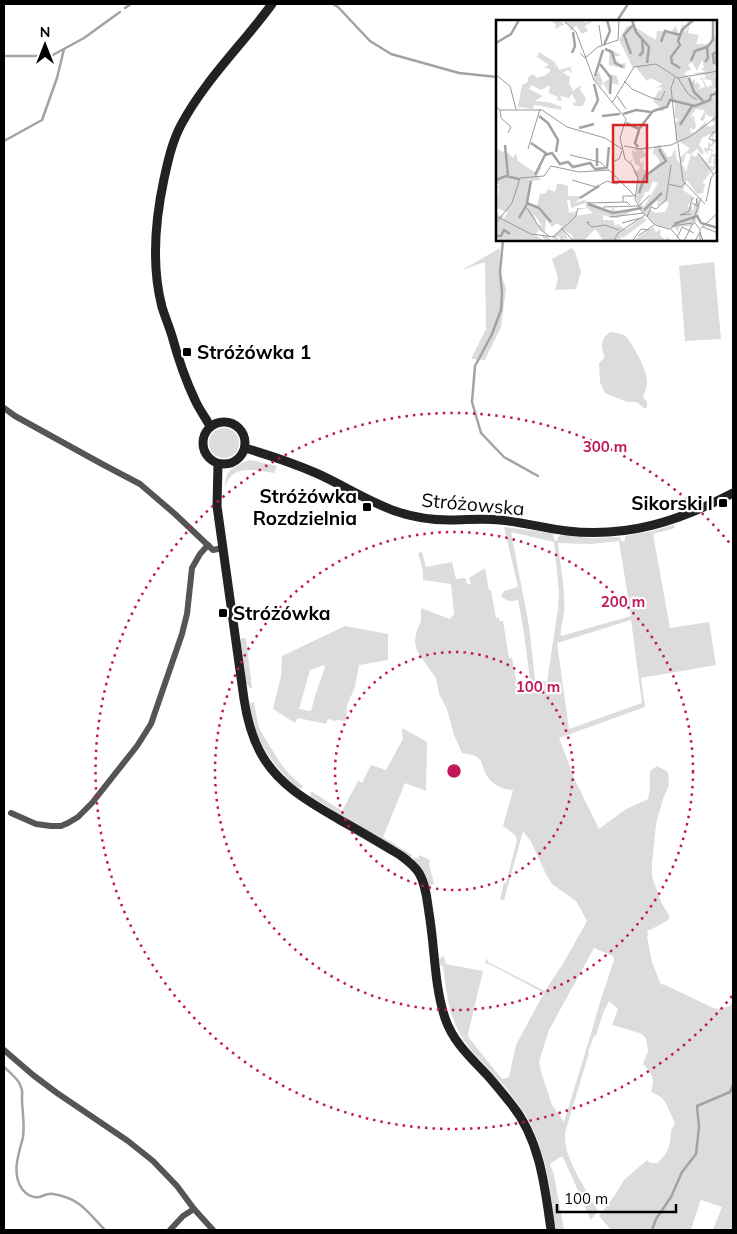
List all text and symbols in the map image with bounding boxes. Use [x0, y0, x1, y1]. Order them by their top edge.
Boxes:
north arrow [20, 20, 70, 70]
inset map [496, 20, 717, 241]
text: N [40, 23, 50, 41]
place label: Stróżówka 1 [197, 340, 311, 364]
marker: Stróżówka 1 [181, 346, 193, 358]
text: 300 m [583, 437, 627, 456]
place label: Stróżówka Rozdzielnia [253, 484, 357, 530]
street label: Stróżowska [421, 488, 525, 520]
place label: Sikorski I [631, 491, 713, 515]
marker: Sikorski I [717, 497, 729, 509]
marker: Stróżówka Rozdzielnia [361, 501, 373, 513]
text: 200 m [601, 592, 645, 611]
place label: Stróżówka [233, 601, 331, 625]
marker: Stróżówka [217, 607, 229, 619]
text: 100 m [516, 677, 560, 696]
centre of rings [445, 762, 463, 780]
scale bar [557, 1182, 676, 1214]
text: 100 m [564, 1189, 608, 1208]

